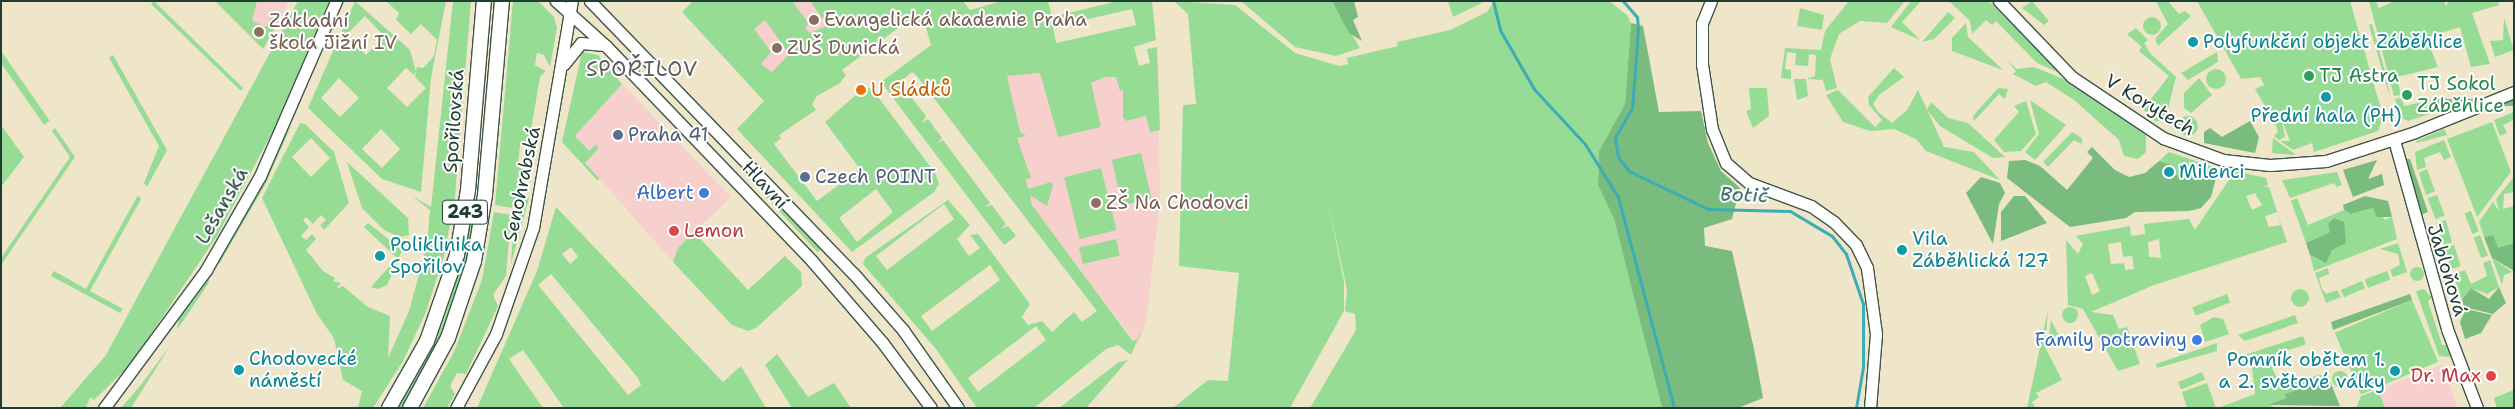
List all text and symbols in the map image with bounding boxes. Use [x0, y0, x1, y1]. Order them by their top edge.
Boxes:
place label: Evangelická akademie Praha [824, 9, 1087, 31]
place label: Základní škola Jižní IV [269, 10, 397, 54]
marker: Evangelická akademie Praha [808, 14, 820, 26]
marker: Základní škola Jižní IV [253, 26, 265, 38]
place label: Polyfunkční objekt Záběhlice [2203, 31, 2463, 53]
marker: Polyfunkční objekt Záběhlice [2187, 36, 2199, 48]
place label: ZUŠ Dunická [787, 37, 900, 59]
marker: ZUŠ Dunická [771, 42, 783, 54]
district label: SPOŘILOV [585, 56, 699, 82]
place label: TJ Astra [2319, 65, 2399, 87]
street label: Spořilovská [439, 68, 469, 174]
street label: V Korytech [2101, 69, 2199, 141]
marker: TJ Astra [2303, 70, 2315, 82]
place label: TJ Sokol Záběhlice [2417, 73, 2504, 117]
place label: U Sládků [871, 79, 951, 101]
marker: U Sládků [855, 84, 867, 96]
marker: TJ Sokol Záběhlice [2401, 89, 2413, 101]
marker: Přední hala (PH) [2320, 91, 2332, 103]
place label: Přední hala (PH) [2250, 105, 2402, 127]
street label: Senohrabská [499, 124, 545, 244]
place label: Praha 41 [628, 124, 708, 146]
marker: Praha 41 [612, 129, 624, 141]
street label: Hlavní [737, 156, 793, 214]
place label: Milenci [2179, 161, 2245, 183]
street label: Lešanská [191, 164, 253, 248]
place label: Czech POINT [815, 166, 936, 188]
marker: Milenci [2163, 166, 2175, 178]
marker: Czech POINT [799, 171, 811, 183]
place label: Albert [636, 182, 694, 204]
water label: Botič [1719, 182, 1769, 208]
marker: Albert [698, 187, 710, 199]
place label: ZŠ Na Chodovci [1106, 192, 1249, 214]
road number: 243 [441, 196, 489, 228]
marker: ZŠ Na Chodovci [1090, 197, 1102, 209]
place label: Lemon [684, 220, 744, 242]
street label: Jabloňová [2422, 221, 2472, 319]
marker: Lemon [668, 225, 680, 237]
place label: Vila Záběhlická 127 [1912, 228, 2049, 272]
place label: Poliklinika Spořilov [390, 234, 483, 278]
marker: Vila Záběhlická 127 [1896, 244, 1908, 256]
marker: Poliklinika Spořilov [374, 250, 386, 262]
place label: Family potraviny [2035, 329, 2187, 351]
marker: Family potraviny [2191, 334, 2203, 346]
place label: Chodovecké náměstí [249, 348, 357, 392]
place label: Pomník obětem 1. a 2. světové války [2219, 349, 2385, 393]
marker: Chodovecké náměstí [233, 364, 245, 376]
marker: Pomník obětem 1. a 2. světové války [2389, 365, 2401, 377]
place label: Dr. Max [2411, 365, 2481, 387]
marker: Dr. Max [2485, 370, 2497, 382]

